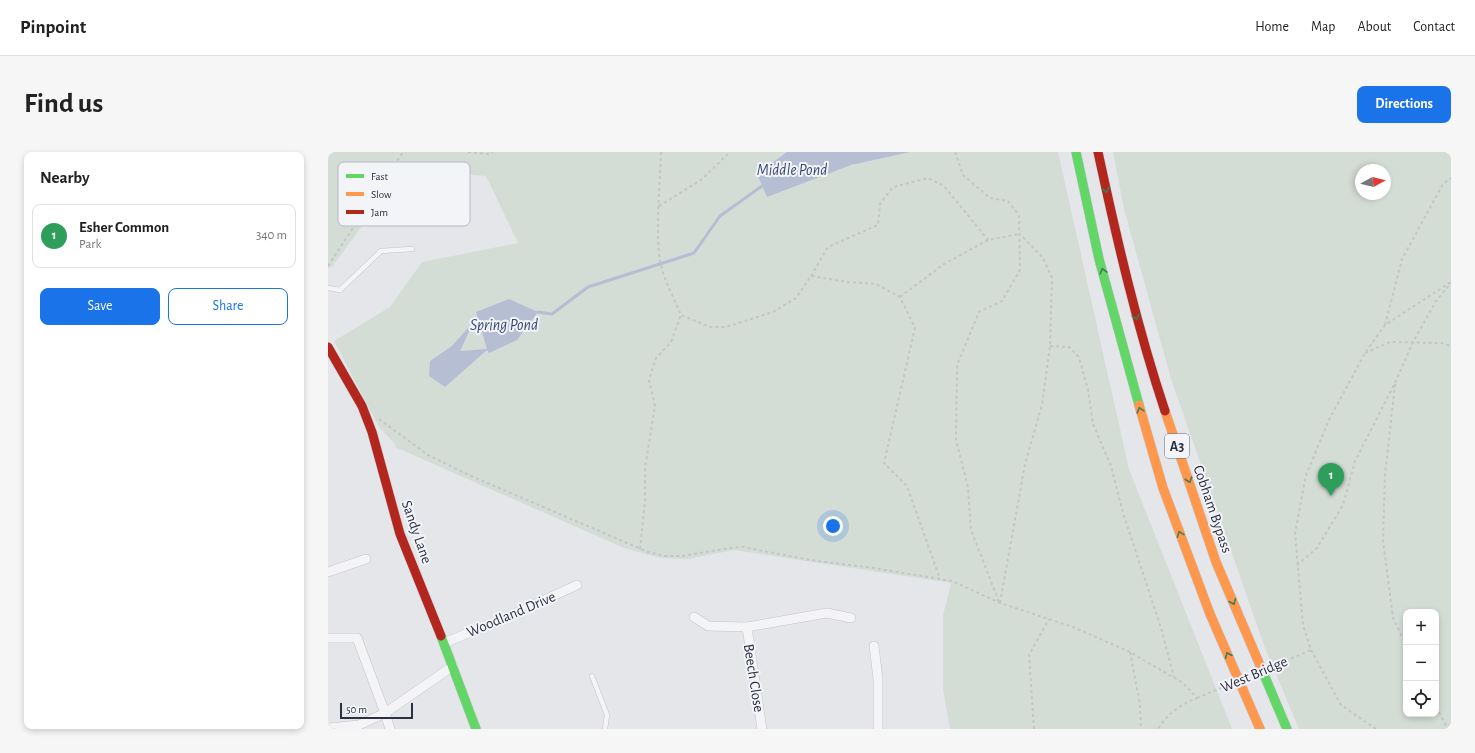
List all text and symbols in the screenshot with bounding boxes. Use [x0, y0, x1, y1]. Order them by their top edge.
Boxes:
text: Pinpoint [20, 18, 86, 37]
text: Home [1255, 20, 1289, 34]
text: Map [1311, 20, 1335, 34]
text: About [1357, 20, 1391, 34]
text: Contact [1413, 20, 1455, 34]
button: Directions [1357, 86, 1451, 123]
text: Find us [24, 90, 103, 118]
legend [338, 162, 470, 226]
water label: Middle Pond [757, 162, 827, 178]
north arrow [1355, 164, 1391, 200]
text: Nearby [40, 169, 90, 186]
text: Fast [371, 171, 389, 182]
one-way arrow [1101, 187, 1109, 193]
text: Slow [371, 189, 392, 200]
text: Jam [371, 207, 388, 218]
text: Esher Common [79, 220, 169, 235]
text: 1 [52, 229, 56, 242]
text: 340 m [256, 229, 287, 242]
text: Park [79, 238, 101, 251]
one-way arrow [1099, 268, 1107, 274]
button: Save [40, 288, 160, 325]
button: Share [168, 288, 288, 325]
one-way arrow [1131, 313, 1140, 320]
water label: Spring Pond [470, 317, 538, 334]
one-way arrow [1136, 407, 1145, 414]
road number: A3 [1165, 434, 1189, 458]
street label: Cobham Bypass [1190, 463, 1235, 555]
pin: 1 [1318, 463, 1344, 496]
one-way arrow [1184, 477, 1192, 484]
street label: Sandy Lane [399, 499, 434, 566]
your location [823, 516, 843, 536]
one-way arrow [1177, 530, 1185, 537]
street label: Woodland Drive [465, 589, 558, 640]
one-way arrow [1229, 599, 1237, 606]
map controls [1403, 609, 1439, 717]
button: + [1403, 609, 1439, 645]
street label: Beech Close [741, 643, 766, 713]
button: − [1403, 645, 1439, 681]
one-way arrow [1225, 651, 1233, 659]
street label: West Bridge [1219, 654, 1290, 695]
button: locate [1403, 681, 1439, 717]
scale bar [340, 701, 413, 720]
text: 50 m [346, 704, 367, 715]

